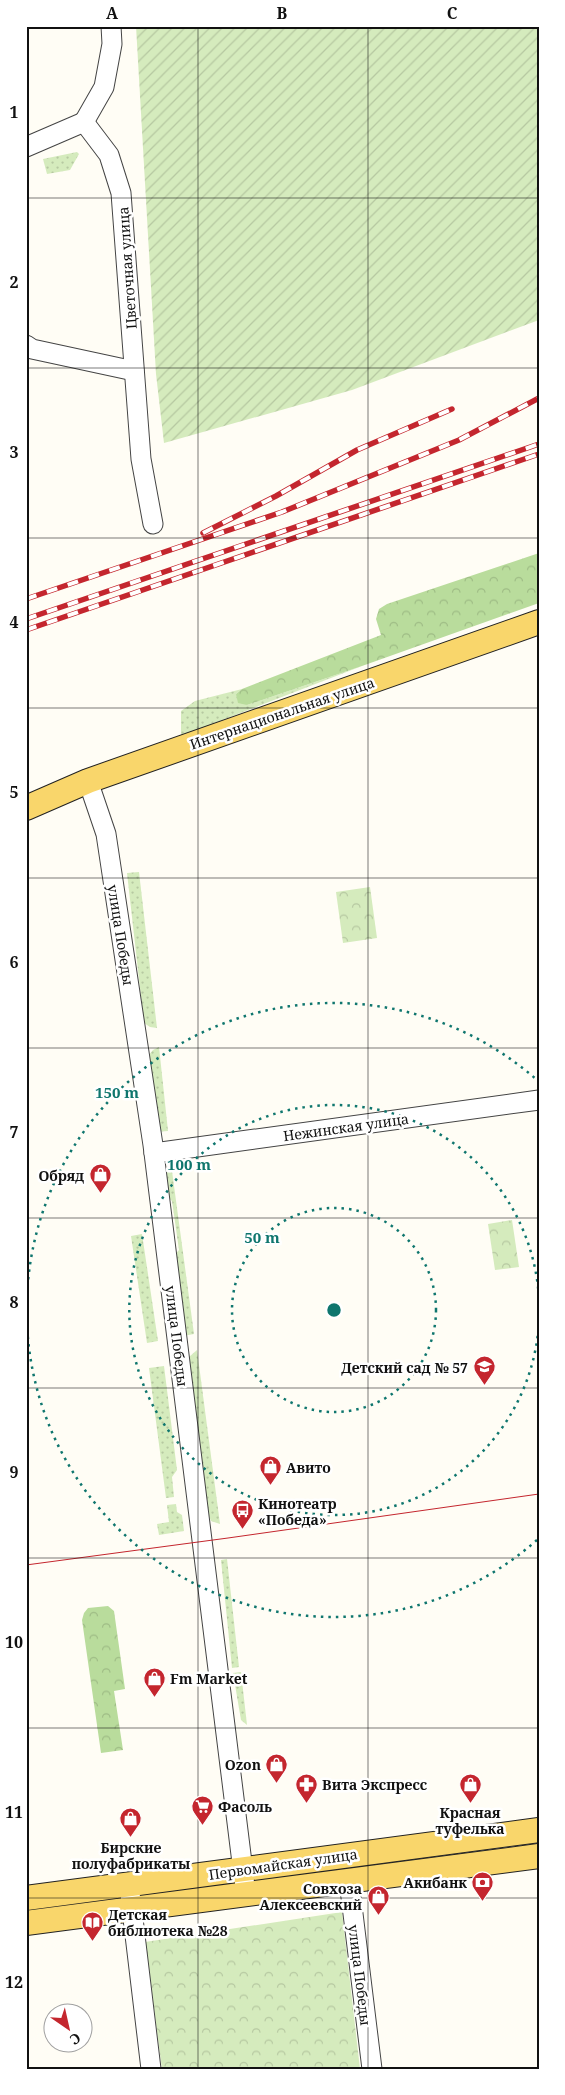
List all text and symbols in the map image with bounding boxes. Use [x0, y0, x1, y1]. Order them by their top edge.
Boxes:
text: A [106, 2, 119, 24]
text: B [277, 2, 288, 24]
text: C [447, 2, 458, 24]
text: 1 [9, 101, 19, 123]
street label: Цветочная улица [113, 206, 141, 330]
text: 2 [9, 271, 19, 293]
text: 3 [9, 441, 19, 463]
text: 4 [9, 611, 19, 633]
street label: Интернациональная улица [187, 672, 377, 754]
text: 5 [9, 781, 19, 803]
street label: улица Победы [104, 883, 138, 987]
text: 6 [9, 951, 19, 973]
text: 150 m [95, 1082, 139, 1102]
street label: Нежинская улица [282, 1109, 410, 1145]
text: 7 [9, 1121, 19, 1143]
text: 100 m [167, 1154, 211, 1174]
shop icon: Обряд [88, 1163, 112, 1194]
place label: Обряд [38, 1166, 84, 1185]
text: 50 m [244, 1227, 280, 1247]
street label: улица Победы [161, 1284, 193, 1388]
text: 8 [9, 1291, 19, 1313]
centre of rings [325, 1301, 343, 1319]
school or university icon: Детский сад № 57 [472, 1355, 496, 1386]
place label: Детский сад № 57 [341, 1358, 468, 1377]
shop icon: Авито [258, 1455, 282, 1486]
place label: Авито [286, 1458, 331, 1477]
text: 9 [9, 1461, 19, 1483]
place label: Кинотеатр «Победа» [258, 1494, 336, 1529]
bus stop icon: Кинотеатр «Победа» [230, 1499, 254, 1530]
text: 10 [5, 1631, 23, 1653]
shop icon: Fm Market [142, 1666, 166, 1697]
place label: Fm Market [170, 1669, 248, 1688]
shop icon: Ozon [265, 1752, 289, 1783]
place label: Ozon [225, 1755, 261, 1774]
pharmacy icon: Вита Экспресс [294, 1772, 318, 1803]
shop icon: Красная туфелька [458, 1772, 482, 1803]
place label: Вита Экспресс [322, 1775, 427, 1794]
supermarket icon: Фасоль [190, 1794, 214, 1825]
place label: Фасоль [218, 1797, 272, 1816]
text: 11 [5, 1801, 23, 1823]
place label: Красная туфелька [435, 1803, 505, 1838]
shop icon: Бирские полуфабрикаты [119, 1807, 143, 1838]
place label: Бирские полуфабрикаты [72, 1838, 191, 1873]
street label: Первомайская улица [207, 1844, 359, 1884]
bank icon: Акибанк [471, 1870, 495, 1901]
place label: Акибанк [403, 1873, 467, 1892]
place label: Совхоза Алексеевский [260, 1879, 362, 1914]
shop icon: Совхоза Алексеевский [366, 1884, 390, 1915]
place label: Детская библиотека №28 [108, 1905, 228, 1940]
library icon: Детская библиотека №28 [80, 1910, 104, 1941]
street label: улица Победы [344, 1923, 376, 2027]
text: 12 [5, 1971, 23, 1993]
north arrow [42, 2002, 92, 2052]
text: С [66, 2029, 85, 2050]

